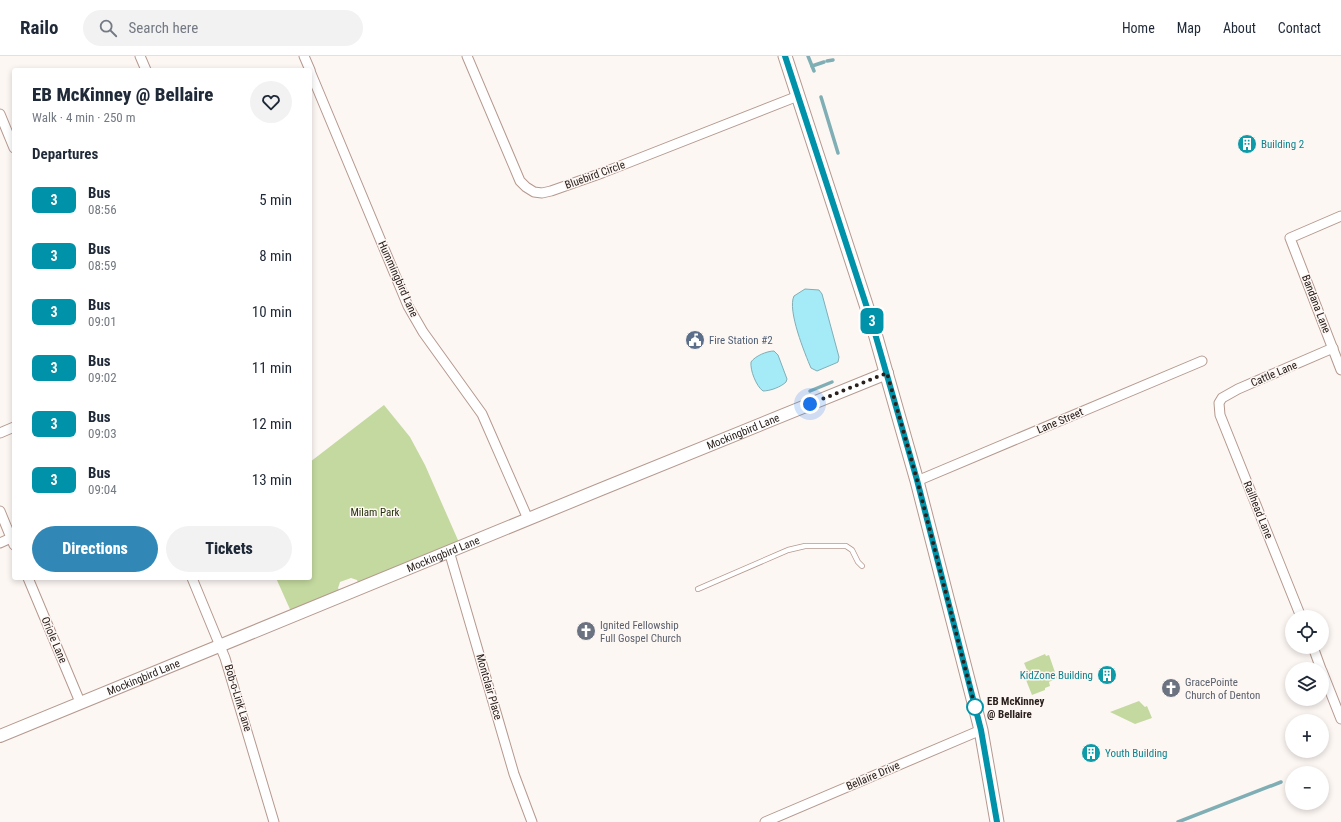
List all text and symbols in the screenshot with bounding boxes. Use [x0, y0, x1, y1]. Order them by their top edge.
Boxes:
search box [83, 10, 363, 46]
text: Railo [20, 16, 59, 39]
icon: search [97, 17, 119, 39]
text: Search here [129, 19, 198, 37]
text: Home [1122, 20, 1155, 36]
text: Map [1177, 20, 1201, 36]
text: About [1223, 20, 1256, 36]
text: Contact [1278, 20, 1321, 36]
button: heart [250, 81, 292, 123]
text: EB McKinney @ Bellaire [32, 83, 214, 106]
text: Walk · 4 min · 250 m [32, 110, 136, 125]
building icon: Building 2 [1236, 133, 1258, 155]
place label: Building 2 [1261, 138, 1304, 151]
text: Departures [32, 145, 98, 163]
street label: Bluebird Circle [563, 158, 627, 192]
text: Bus [88, 184, 111, 202]
text: 5 min [259, 191, 292, 209]
text: 3 [50, 192, 58, 208]
text: 08:56 [88, 202, 117, 217]
street label: Hummingbird Lane [375, 239, 421, 319]
text: Bus [88, 240, 111, 258]
text: 8 min [259, 247, 292, 265]
text: 3 [50, 248, 58, 264]
text: 08:59 [88, 258, 117, 273]
street label: Bandana Lane [1299, 273, 1333, 335]
text: Bus [88, 296, 111, 314]
text: 10 min [252, 303, 292, 321]
text: 3 [50, 304, 58, 320]
line badge: 3 [859, 308, 885, 334]
text: 3 [868, 313, 876, 329]
text: 09:01 [88, 314, 117, 329]
public building icon: Fire Station #2 [684, 329, 706, 351]
place label: Fire Station #2 [709, 334, 773, 347]
text: Bus [88, 352, 111, 370]
street label: Cattle Lane [1249, 358, 1299, 390]
text: 11 min [252, 359, 292, 377]
text: 3 [50, 360, 58, 376]
text: 09:02 [88, 370, 117, 385]
your location [800, 394, 820, 414]
street label: Lane Street [1035, 405, 1085, 437]
text: Bus [88, 408, 111, 426]
street label: Mockingbird Lane [705, 411, 781, 452]
text: 12 min [252, 415, 292, 433]
text: 3 [50, 416, 58, 432]
text: 09:03 [88, 426, 117, 441]
text: Bus [88, 464, 111, 482]
text: 13 min [252, 471, 292, 489]
text: 3 [50, 472, 58, 488]
street label: Railhead Lane [1241, 479, 1275, 541]
text: 09:04 [88, 482, 117, 497]
park label: Milam Park [350, 506, 400, 519]
button: Directions [32, 526, 158, 572]
button: Tickets [166, 526, 292, 572]
street label: Mockingbird Lane [405, 533, 481, 575]
map controls [1285, 610, 1329, 810]
button: locate [1285, 610, 1329, 654]
street label: Oriole Lane [38, 615, 70, 665]
place label: Ignited Fellowship Full Gospel Church [600, 619, 681, 645]
church icon: Ignited Fellowship Full Gospel Church [575, 620, 597, 642]
street label: Montclair Place [473, 653, 505, 721]
street label: Mockingbird Lane [105, 656, 182, 698]
button: layers [1285, 662, 1329, 706]
street label: Bob-o-Link Lane [222, 663, 254, 733]
building icon: KidZone Building [1096, 664, 1118, 686]
place label: KidZone Building [1020, 669, 1093, 682]
place label: GracePointe Church of Denton [1185, 676, 1260, 702]
church icon: GracePointe Church of Denton [1160, 677, 1182, 699]
place label: EB McKinney @ Bellaire [987, 695, 1044, 721]
marker: EB McKinney @ Bellaire [966, 698, 984, 716]
button: + [1285, 714, 1329, 758]
building icon: Youth Building [1080, 742, 1102, 764]
place label: Youth Building [1105, 747, 1167, 760]
street label: Bellaire Drive [844, 759, 902, 793]
button: − [1285, 766, 1329, 810]

